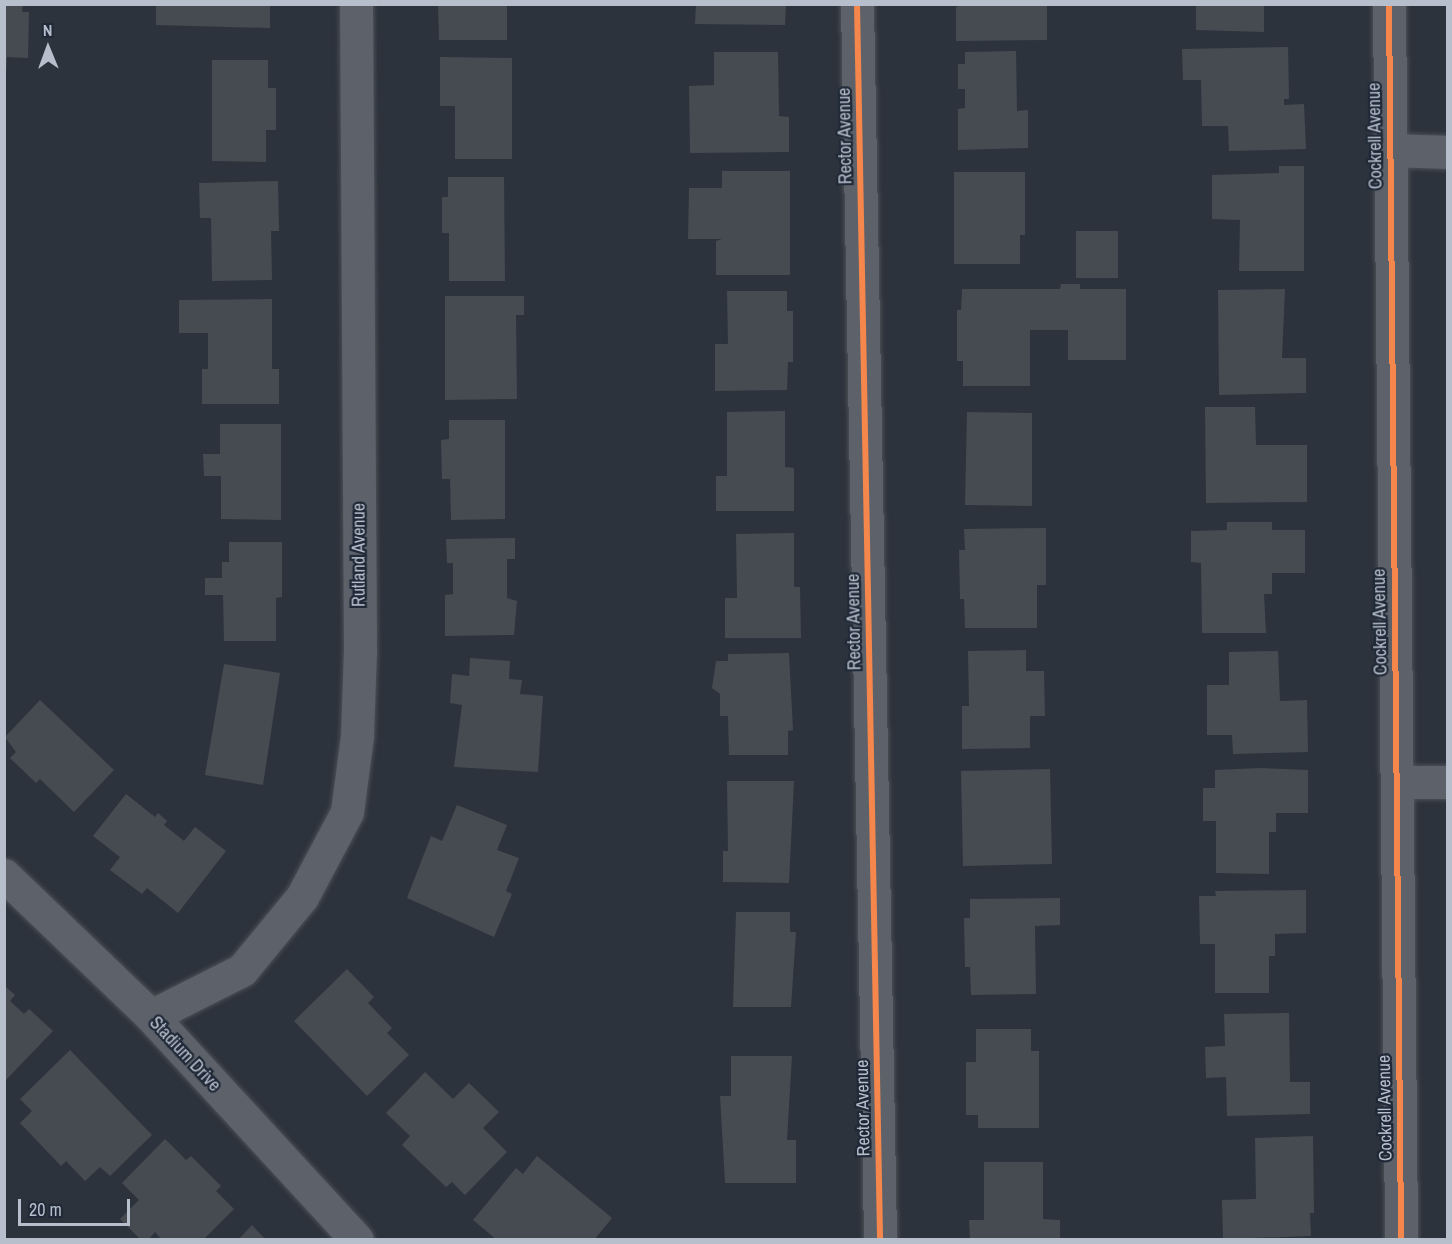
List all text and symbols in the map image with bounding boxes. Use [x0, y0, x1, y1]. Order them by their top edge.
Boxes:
north arrow [18, 18, 78, 78]
text: N [43, 19, 53, 41]
street label: Cockrell Avenue [1363, 82, 1387, 190]
street label: Rector Avenue [833, 87, 857, 185]
street label: Rutland Avenue [348, 503, 370, 607]
street label: Cockrell Avenue [1368, 568, 1392, 676]
street label: Rector Avenue [842, 573, 866, 671]
street label: Stadium Drive [145, 1012, 225, 1096]
street label: Cockrell Avenue [1373, 1054, 1397, 1162]
street label: Rector Avenue [851, 1059, 875, 1157]
scale bar [21, 1187, 134, 1225]
text: 20 m [29, 1197, 62, 1222]

